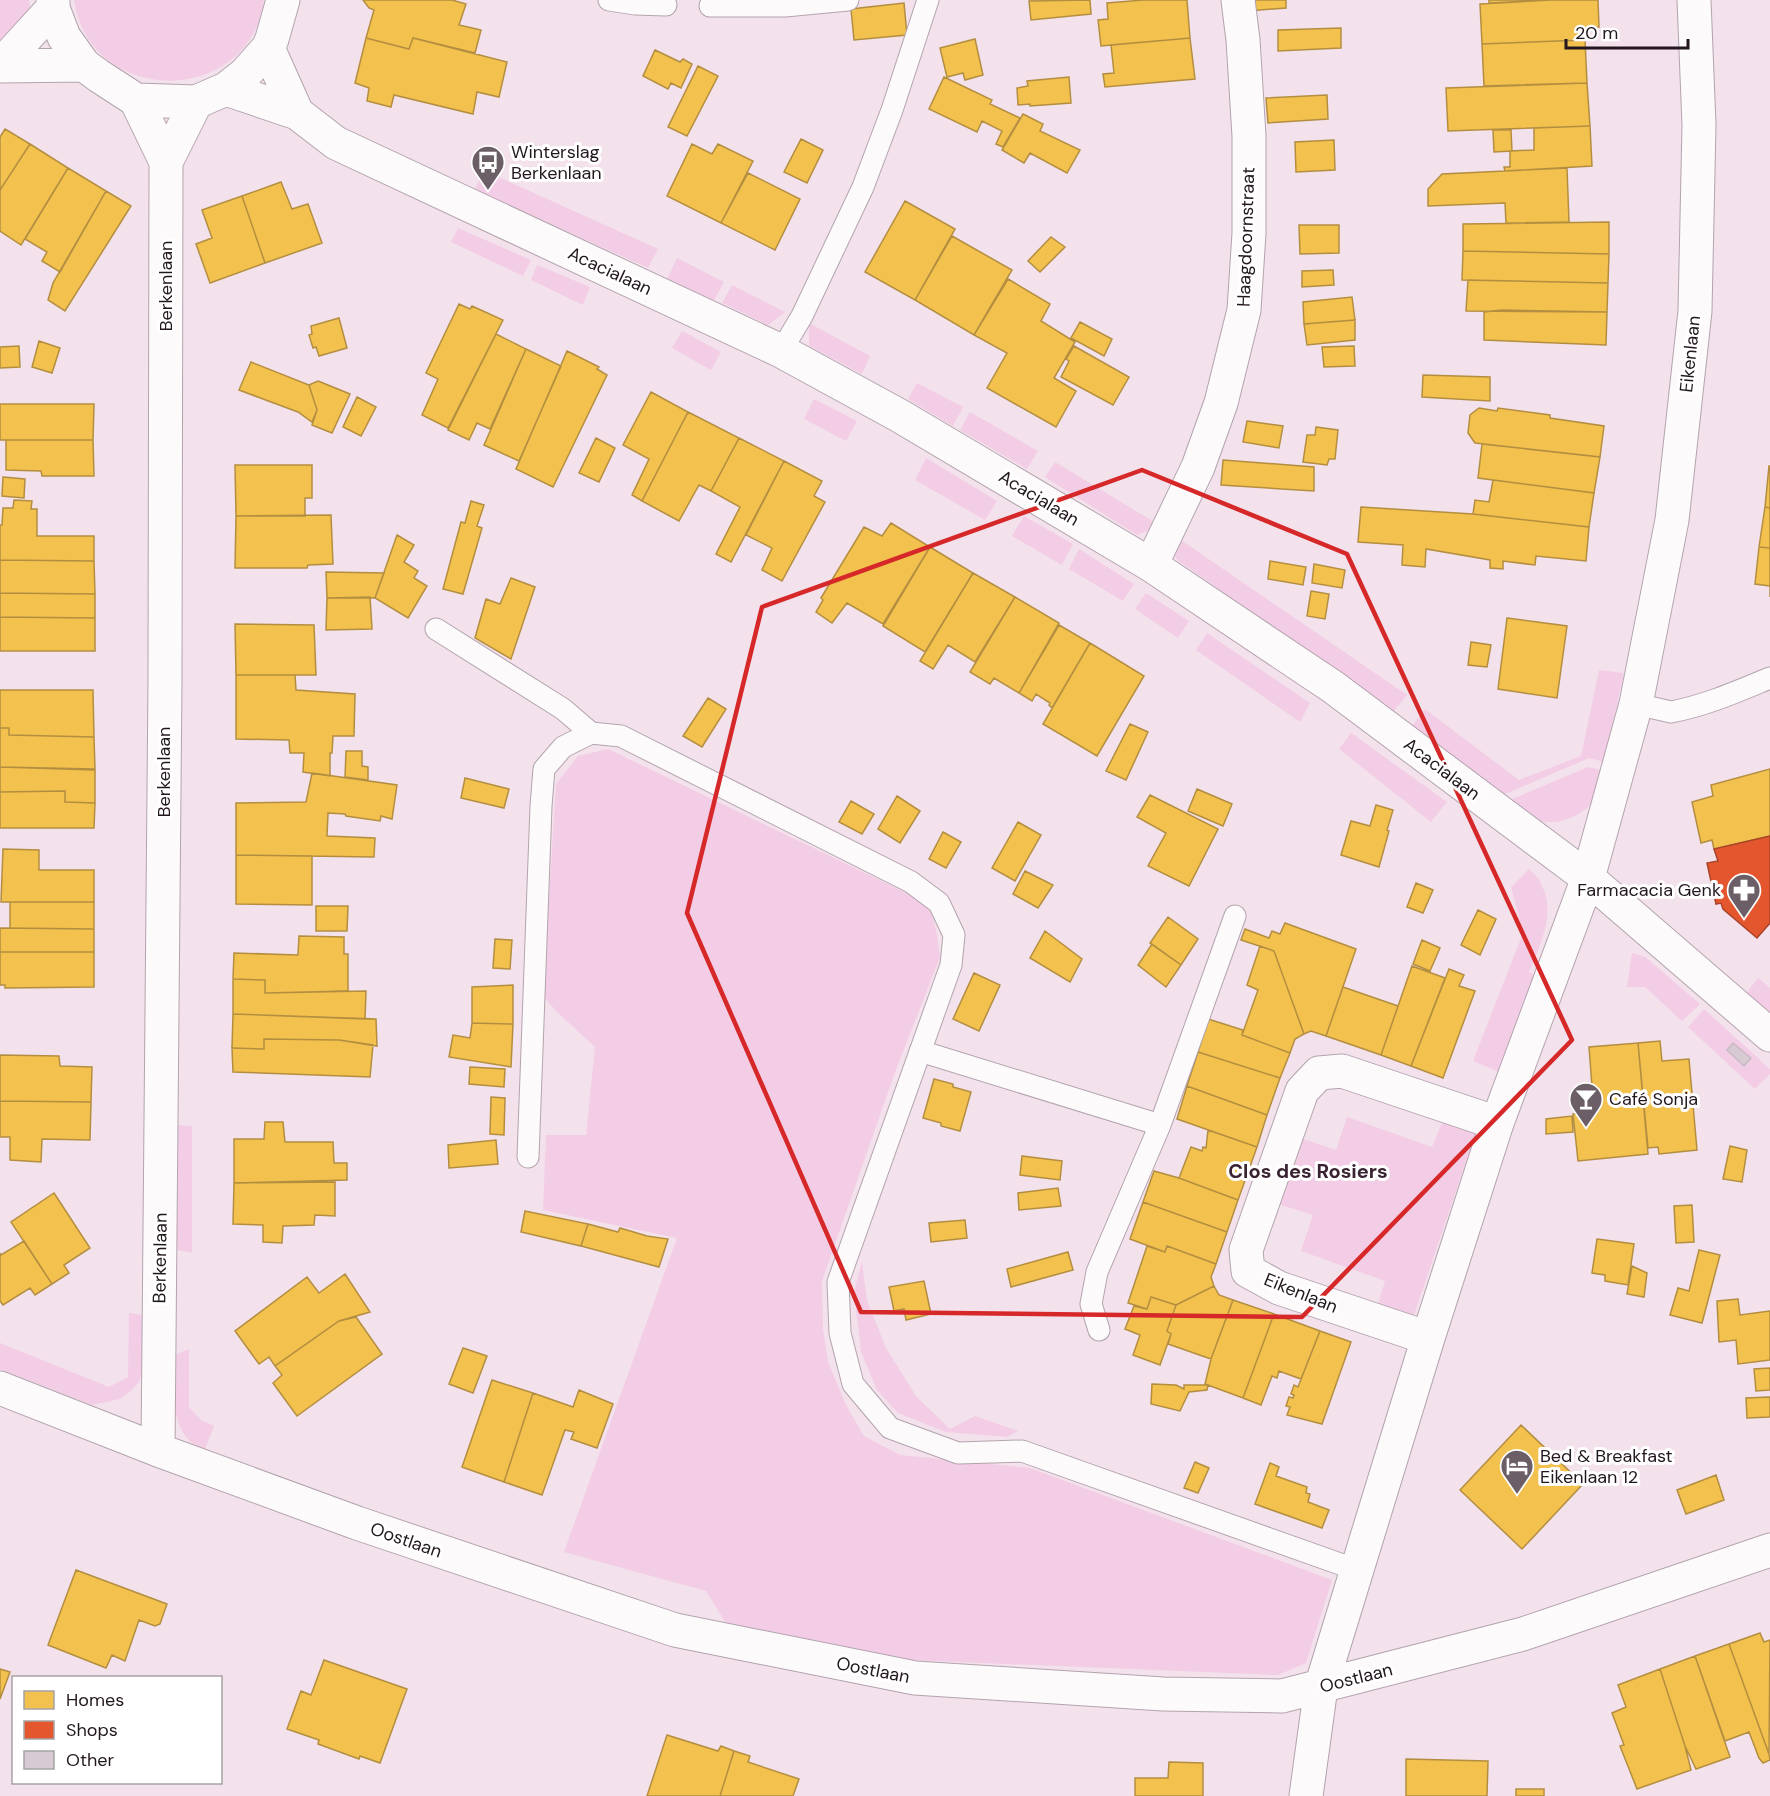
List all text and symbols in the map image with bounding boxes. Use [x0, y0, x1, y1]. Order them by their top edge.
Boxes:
scale bar [1566, 12, 1688, 50]
text: 20 m [1575, 21, 1618, 45]
place label: Winterslag Berkenlaan [511, 140, 602, 185]
bus stop icon: Winterslag Berkenlaan [470, 144, 506, 191]
street label: Haagdoornstraat [1232, 167, 1260, 307]
street label: Berkenlaan [154, 241, 178, 331]
street label: Acacialaan [564, 241, 656, 301]
street label: Eikenlaan [1674, 314, 1706, 394]
street label: Acacialaan [994, 465, 1084, 531]
street label: Berkenlaan [152, 727, 176, 817]
street label: Acacialaan [1399, 732, 1485, 806]
pharmacy icon: Farmacacia Genk [1726, 872, 1762, 919]
place label: Farmacacia Genk [1577, 878, 1721, 902]
bar icon: Café Sonja [1568, 1081, 1604, 1128]
place label: Café Sonja [1609, 1087, 1698, 1111]
district label: Clos des Rosiers [1228, 1158, 1388, 1184]
street label: Berkenlaan [147, 1212, 173, 1304]
street label: Eikenlaan [1261, 1267, 1341, 1319]
place label: Bed & Breakfast Eikenlaan 12 [1540, 1444, 1673, 1489]
hotel icon: Bed & Breakfast Eikenlaan 12 [1499, 1448, 1535, 1495]
street label: Oostlaan [367, 1517, 445, 1563]
street label: Oostlaan [834, 1651, 912, 1689]
street label: Oostlaan [1317, 1657, 1395, 1699]
legend [12, 1676, 222, 1784]
text: Homes [66, 1688, 124, 1712]
text: Shops [66, 1718, 118, 1742]
text: Other [66, 1748, 115, 1772]

